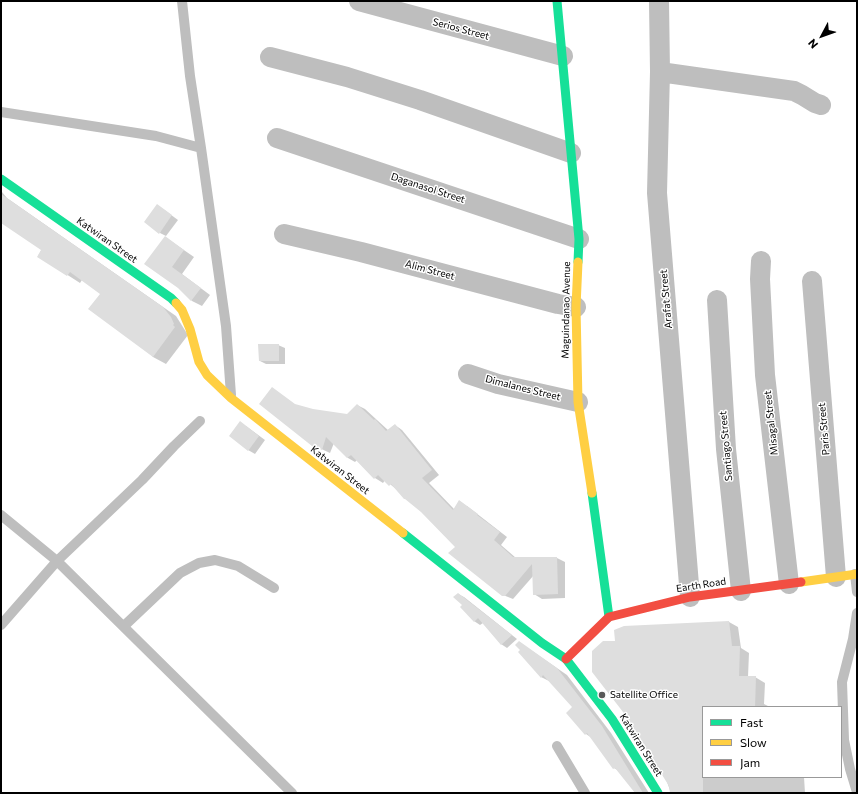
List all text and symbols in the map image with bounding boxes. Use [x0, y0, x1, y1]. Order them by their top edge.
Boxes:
street label: Serios Street [431, 16, 491, 42]
north arrow [802, 16, 842, 56]
text: N [805, 37, 820, 52]
street label: Daganasol Street [389, 170, 467, 206]
street label: Katwiran Street [74, 215, 140, 265]
street label: Alim Street [404, 258, 456, 282]
street label: Maguindanao Avenue [559, 261, 573, 359]
street label: Arafat Street [657, 269, 675, 329]
street label: Dimalanes Street [484, 373, 562, 403]
street label: Misagal Street [762, 390, 780, 456]
street label: Paris Street [816, 402, 832, 456]
street label: Santiago Street [717, 411, 735, 481]
street label: Katwiran Street [308, 443, 372, 497]
street label: Earth Road [675, 575, 727, 595]
place label: Satellite Office [610, 689, 678, 701]
marker: Satellite Office [597, 690, 607, 700]
legend [702, 706, 842, 778]
street label: Katwiran Street [617, 711, 665, 779]
text: Fast [740, 715, 763, 729]
text: Slow [740, 735, 767, 749]
text: Jam [740, 755, 760, 769]

